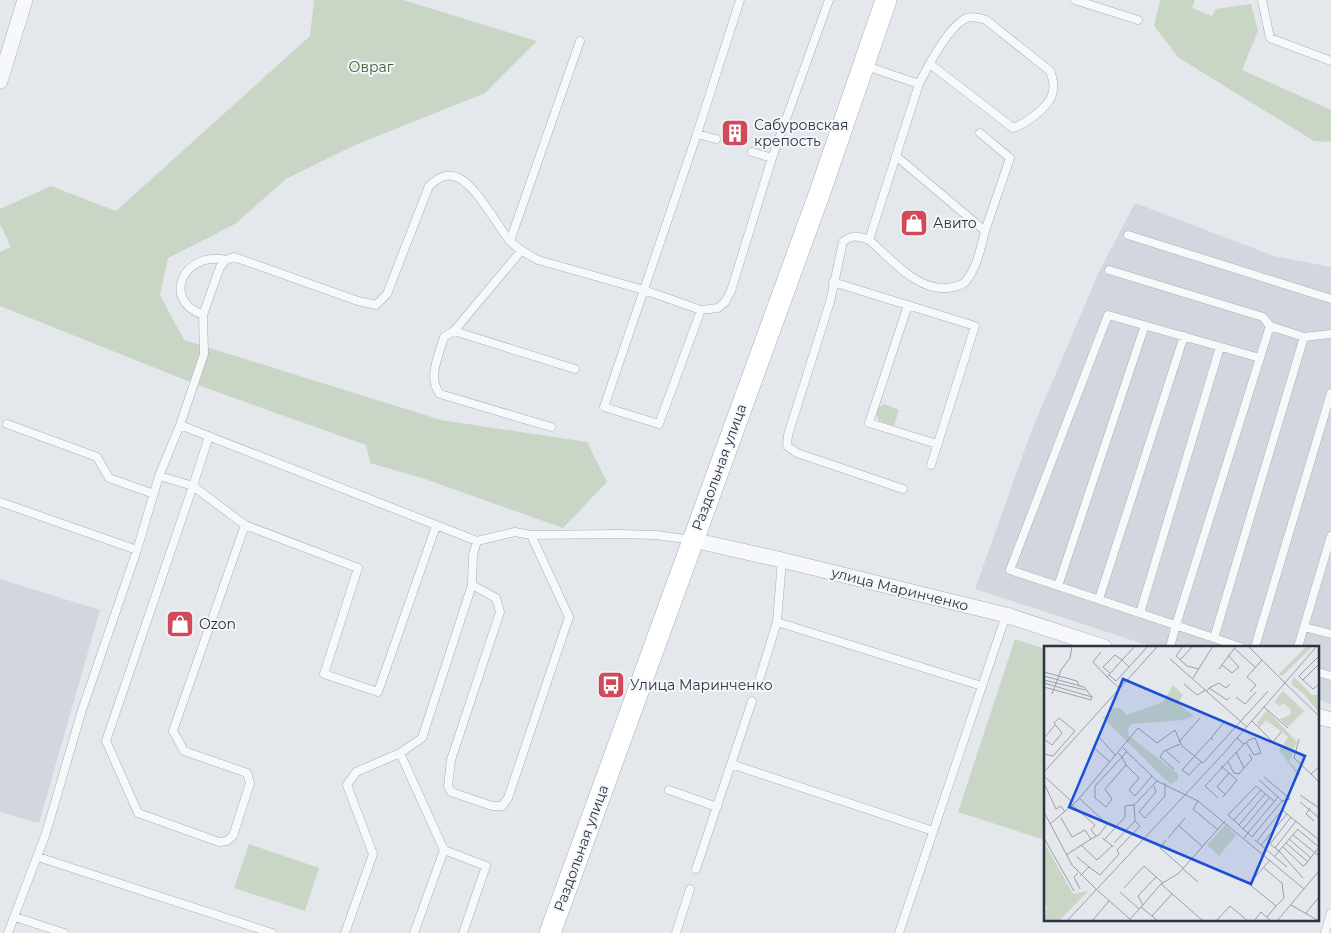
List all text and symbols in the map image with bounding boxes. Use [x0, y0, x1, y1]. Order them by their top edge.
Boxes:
park label: Овраг [349, 58, 394, 76]
place label: Сабуровская крепость [754, 116, 848, 150]
building icon: Сабуровская крепость [720, 118, 750, 148]
shop icon: Авито [899, 208, 929, 238]
place label: Авито [933, 214, 977, 232]
street label: Раздольная улица [688, 401, 750, 533]
street label: улица Маринченко [828, 563, 971, 615]
shop icon: Ozon [165, 609, 195, 639]
place label: Ozon [199, 615, 236, 633]
inset map [1044, 646, 1318, 920]
bus stop icon: Улица Маринченко [596, 670, 626, 700]
place label: Улица Маринченко [630, 676, 773, 694]
street label: Раздольная улица [550, 782, 612, 914]

